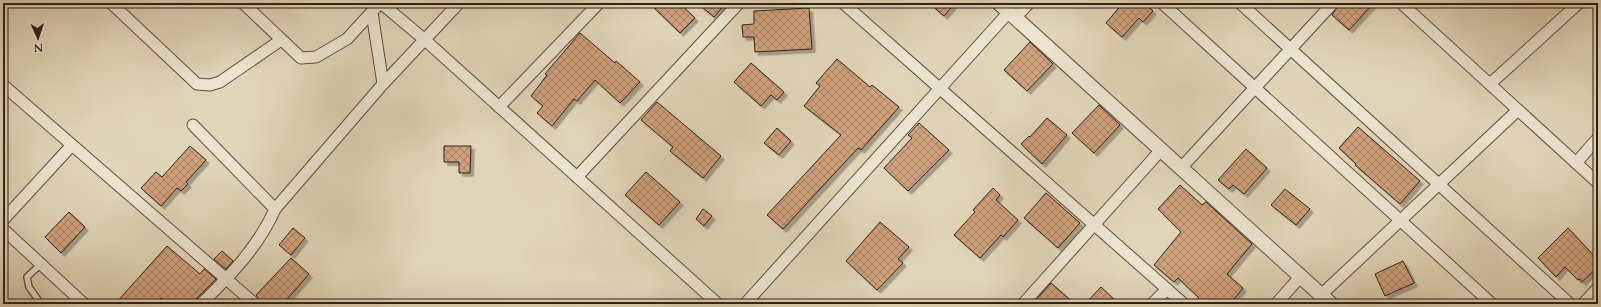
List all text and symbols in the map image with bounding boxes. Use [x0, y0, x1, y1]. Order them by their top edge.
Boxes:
north arrow [18, 18, 58, 58]
text: N [33, 40, 44, 55]

